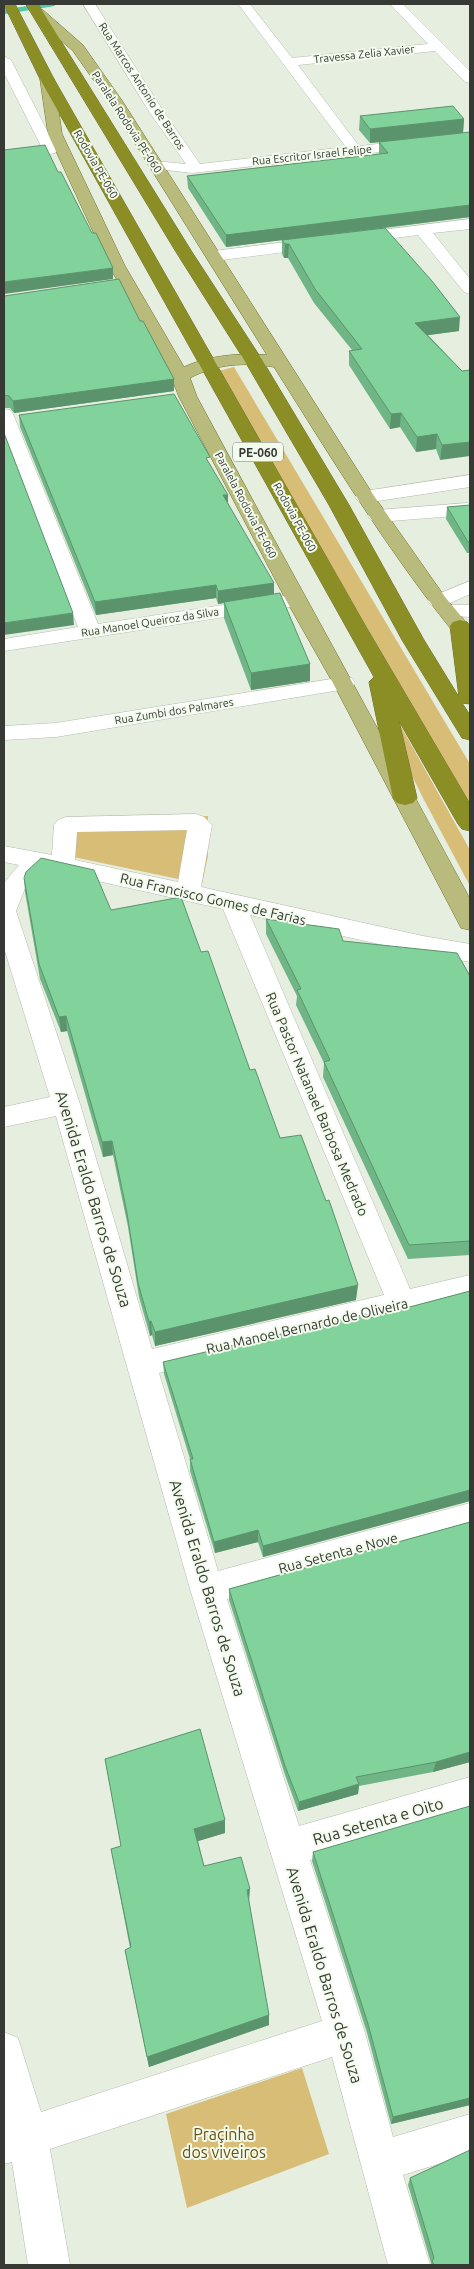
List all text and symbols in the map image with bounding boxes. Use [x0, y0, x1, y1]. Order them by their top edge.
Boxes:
street label: Rua Marcos Antonio de Barros [96, 20, 188, 152]
street label: Travessa Zelia Xavier [313, 43, 416, 65]
street label: Paralela Rodovia PE-060 [89, 69, 165, 175]
street label: Rodovia PE-060 [71, 127, 121, 201]
street label: Rua Escritor Israel Felipe [251, 143, 373, 167]
road number: PE-060 [233, 442, 283, 462]
street label: Paralela Rodovia PE-060 [213, 450, 279, 560]
street label: Rodovia PE-060 [271, 480, 319, 554]
street label: Rua Manoel Queiroz da Silva [80, 605, 220, 639]
street label: Rua Zumbi dos Palmares [114, 696, 235, 726]
street label: Rua Francisco Gomes de Farias [118, 870, 308, 928]
street label: Rua Pastor Natanael Barbosa Medrado [262, 990, 372, 1218]
street label: Avenida Eraldo Barros de Souza [52, 1088, 136, 1310]
street label: Rua Manoel Bernardo de Oliveira [204, 1295, 410, 1357]
street label: Avenida Eraldo Barros de Souza [166, 1477, 250, 1699]
street label: Rua Setenta e Nove [277, 1529, 399, 1577]
street label: Rua Setenta e Oito [311, 1794, 445, 1848]
street label: Avenida Eraldo Barros de Souza [283, 1864, 367, 2086]
park label: Praçinha dos viveiros [182, 2125, 266, 2161]

